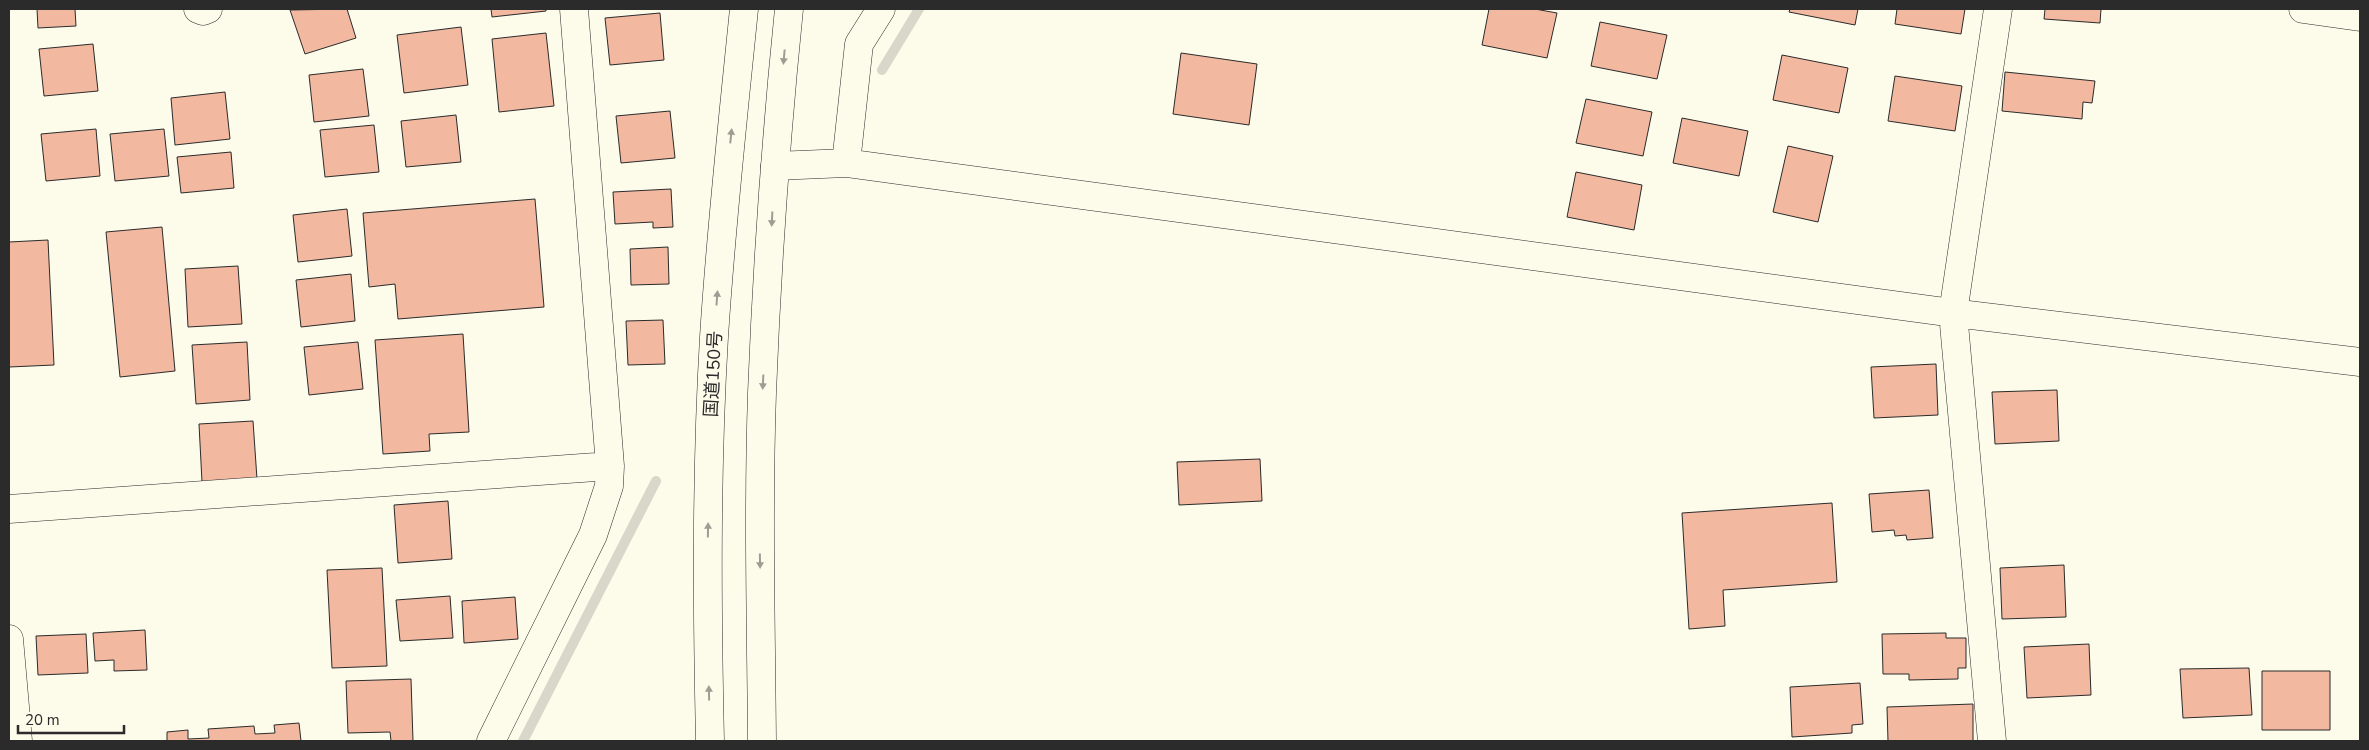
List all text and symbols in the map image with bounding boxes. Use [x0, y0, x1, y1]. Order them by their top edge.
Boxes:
one-way arrow [780, 50, 788, 66]
one-way arrow [727, 128, 735, 144]
one-way arrow [768, 212, 776, 228]
one-way arrow [713, 289, 721, 305]
street label: 国道150号 [699, 330, 727, 418]
one-way arrow [758, 374, 766, 390]
one-way arrow [704, 522, 712, 538]
one-way arrow [756, 554, 764, 570]
one-way arrow [705, 684, 713, 700]
scale bar [18, 702, 124, 734]
text: 20 m [25, 710, 60, 730]

